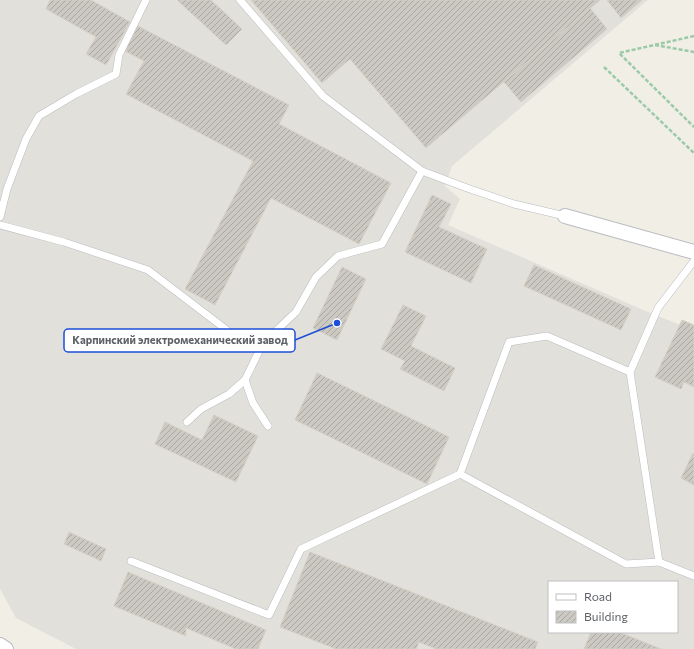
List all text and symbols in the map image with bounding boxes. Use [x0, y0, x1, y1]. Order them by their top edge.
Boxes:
callout: Карпинский электромеханический завод [64, 329, 295, 352]
text: Карпинский электромеханический завод [72, 333, 288, 346]
legend [548, 581, 678, 633]
text: Road [584, 589, 612, 603]
text: Building [584, 609, 628, 623]

